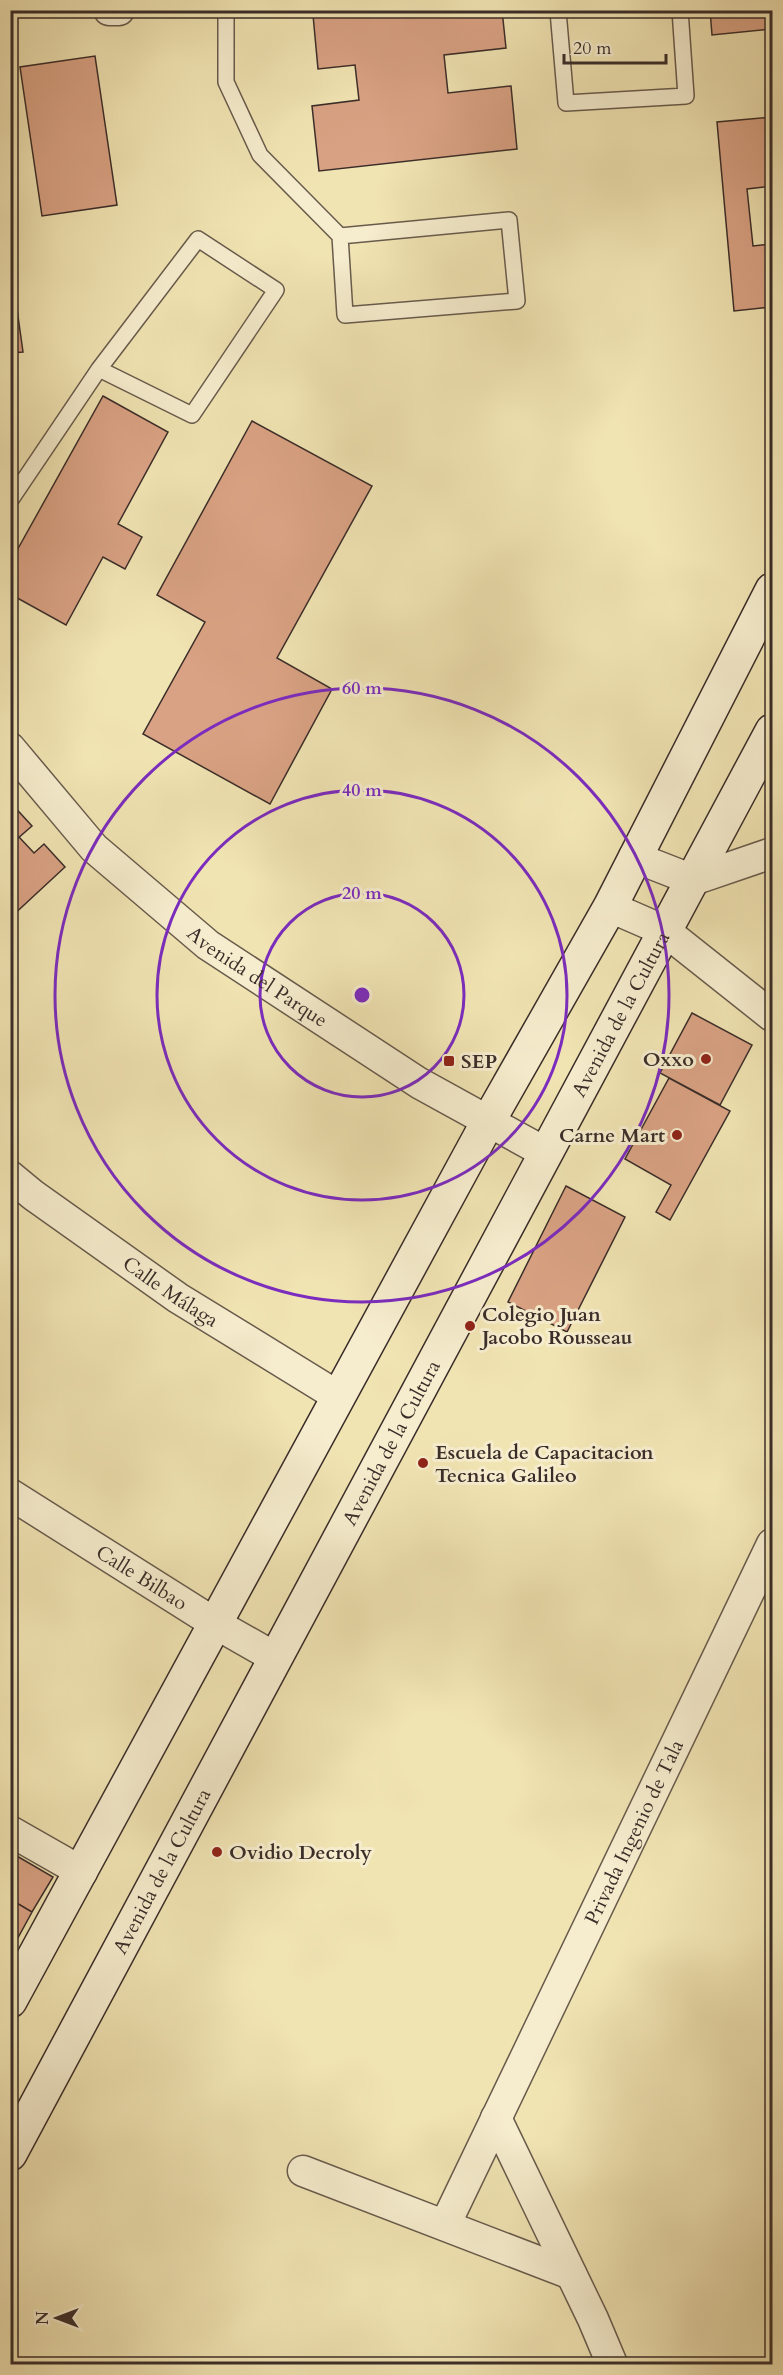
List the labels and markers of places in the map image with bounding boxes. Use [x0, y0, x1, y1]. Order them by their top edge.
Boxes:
centre of rings [352, 985, 372, 1005]
place label: Oxxo [643, 1046, 694, 1073]
place label: SEP [461, 1048, 497, 1075]
marker: Oxxo [699, 1052, 713, 1066]
marker: SEP [442, 1054, 456, 1068]
place label: Carne Mart [559, 1122, 665, 1149]
marker: Carne Mart [670, 1128, 684, 1142]
place label: Colegio Juan Jacobo Rousseau [479, 1301, 633, 1351]
marker: Colegio Juan Jacobo Rousseau [463, 1319, 477, 1333]
place label: Escuela de Capacitacion Tecnica Galileo [435, 1439, 654, 1489]
marker: Escuela de Capacitacion Tecnica Galileo [416, 1456, 430, 1470]
place label: Ovidio Decroly [229, 1839, 373, 1866]
marker: Ovidio Decroly [210, 1845, 224, 1859]

